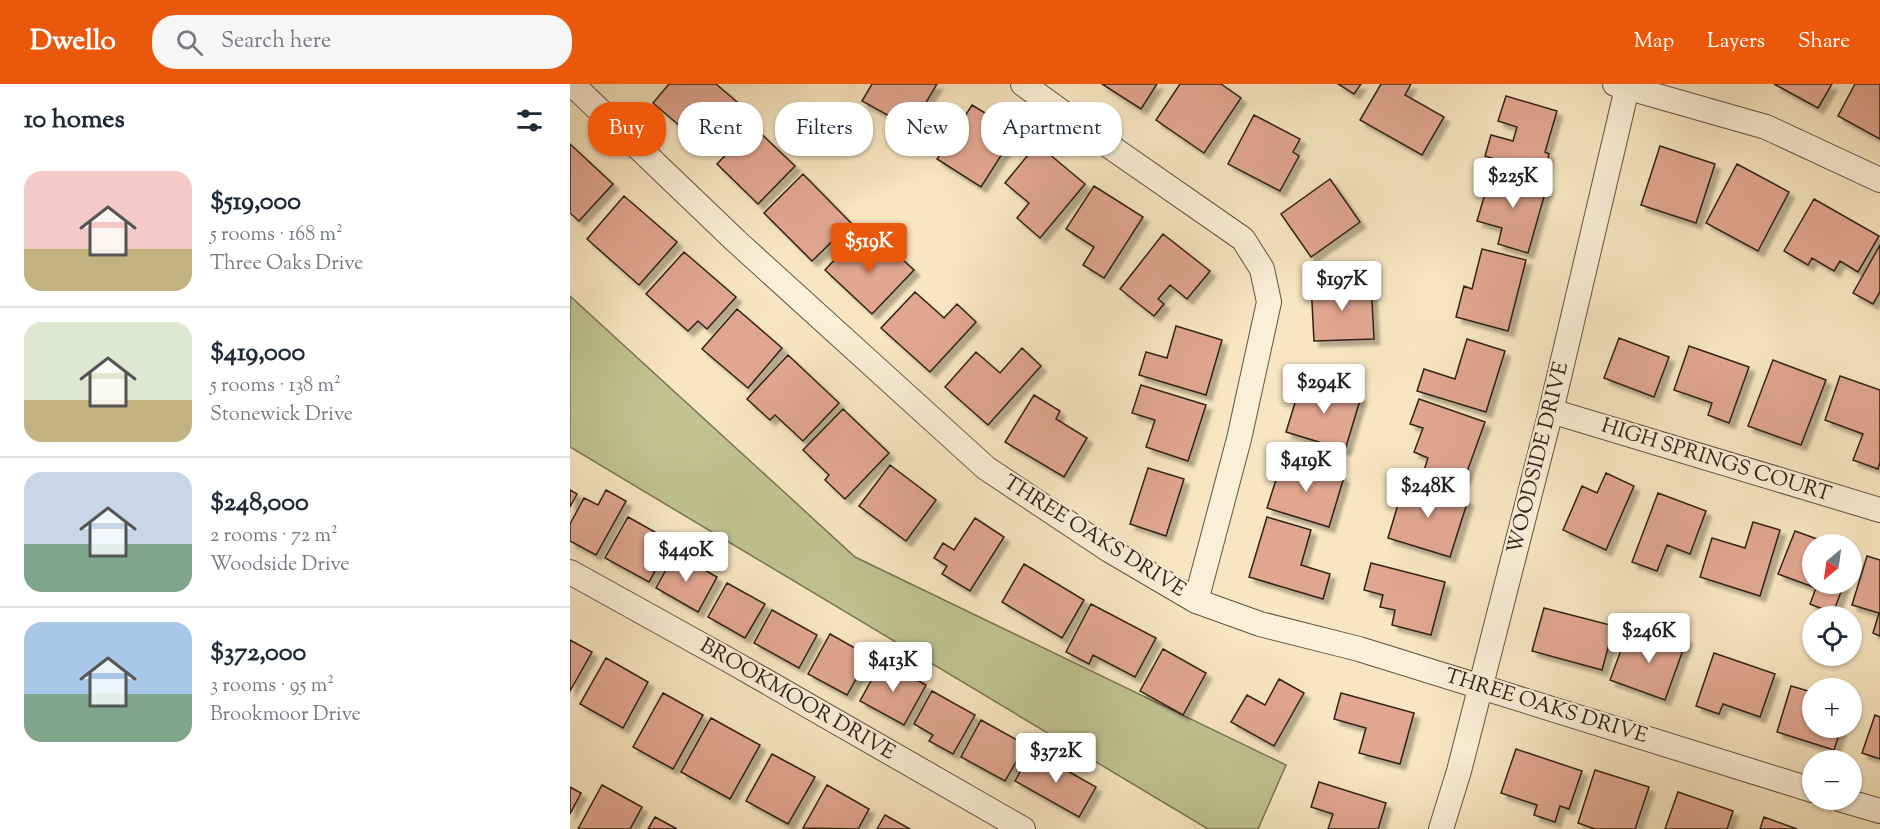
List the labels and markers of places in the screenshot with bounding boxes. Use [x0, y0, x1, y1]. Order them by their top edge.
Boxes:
pin: $225K [1471, 158, 1555, 209]
pin: $519K [827, 223, 911, 274]
pin: $197K [1300, 261, 1384, 312]
pin: $294K [1282, 364, 1366, 415]
pin: $419K [1264, 442, 1348, 493]
pin: $248K [1386, 468, 1470, 519]
pin: $440K [644, 532, 728, 583]
pin: $246K [1607, 613, 1691, 664]
pin: $413K [851, 642, 935, 693]
pin: $372K [1014, 733, 1098, 784]

